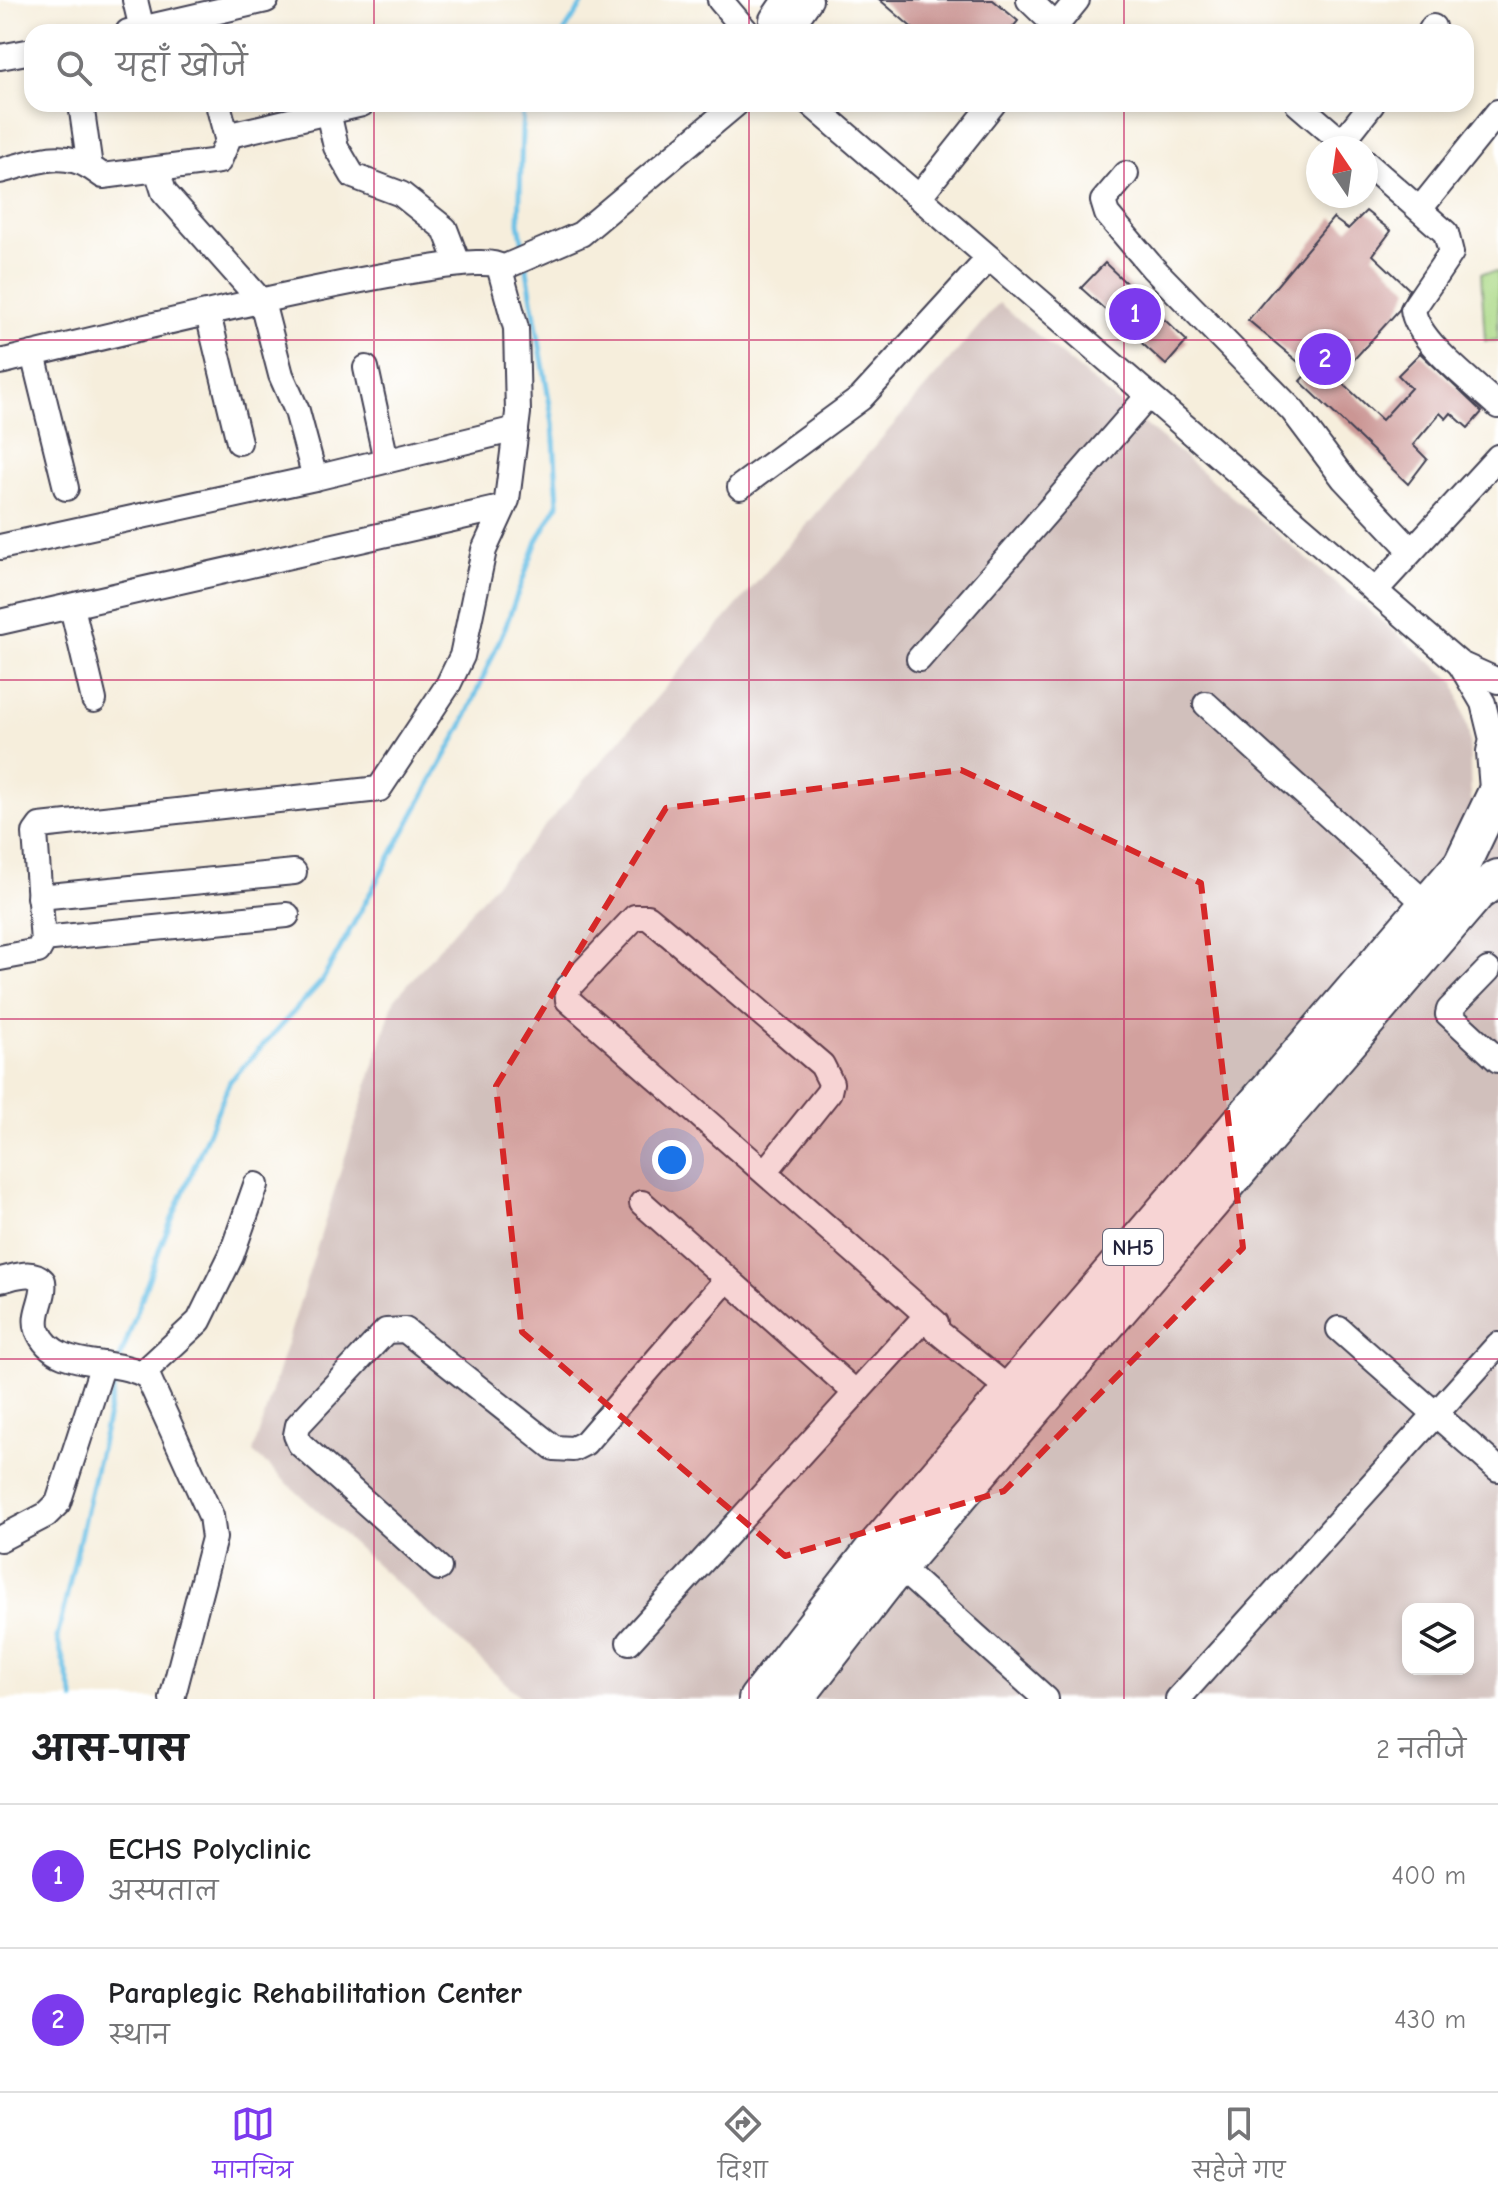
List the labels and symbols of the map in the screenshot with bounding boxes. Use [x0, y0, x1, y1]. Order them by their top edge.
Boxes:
north arrow [1306, 136, 1378, 208]
pin: 1 [1109, 284, 1161, 344]
pin: 2 [1299, 329, 1351, 389]
your location [652, 1140, 692, 1180]
road number: NH5 [1103, 1229, 1163, 1265]

